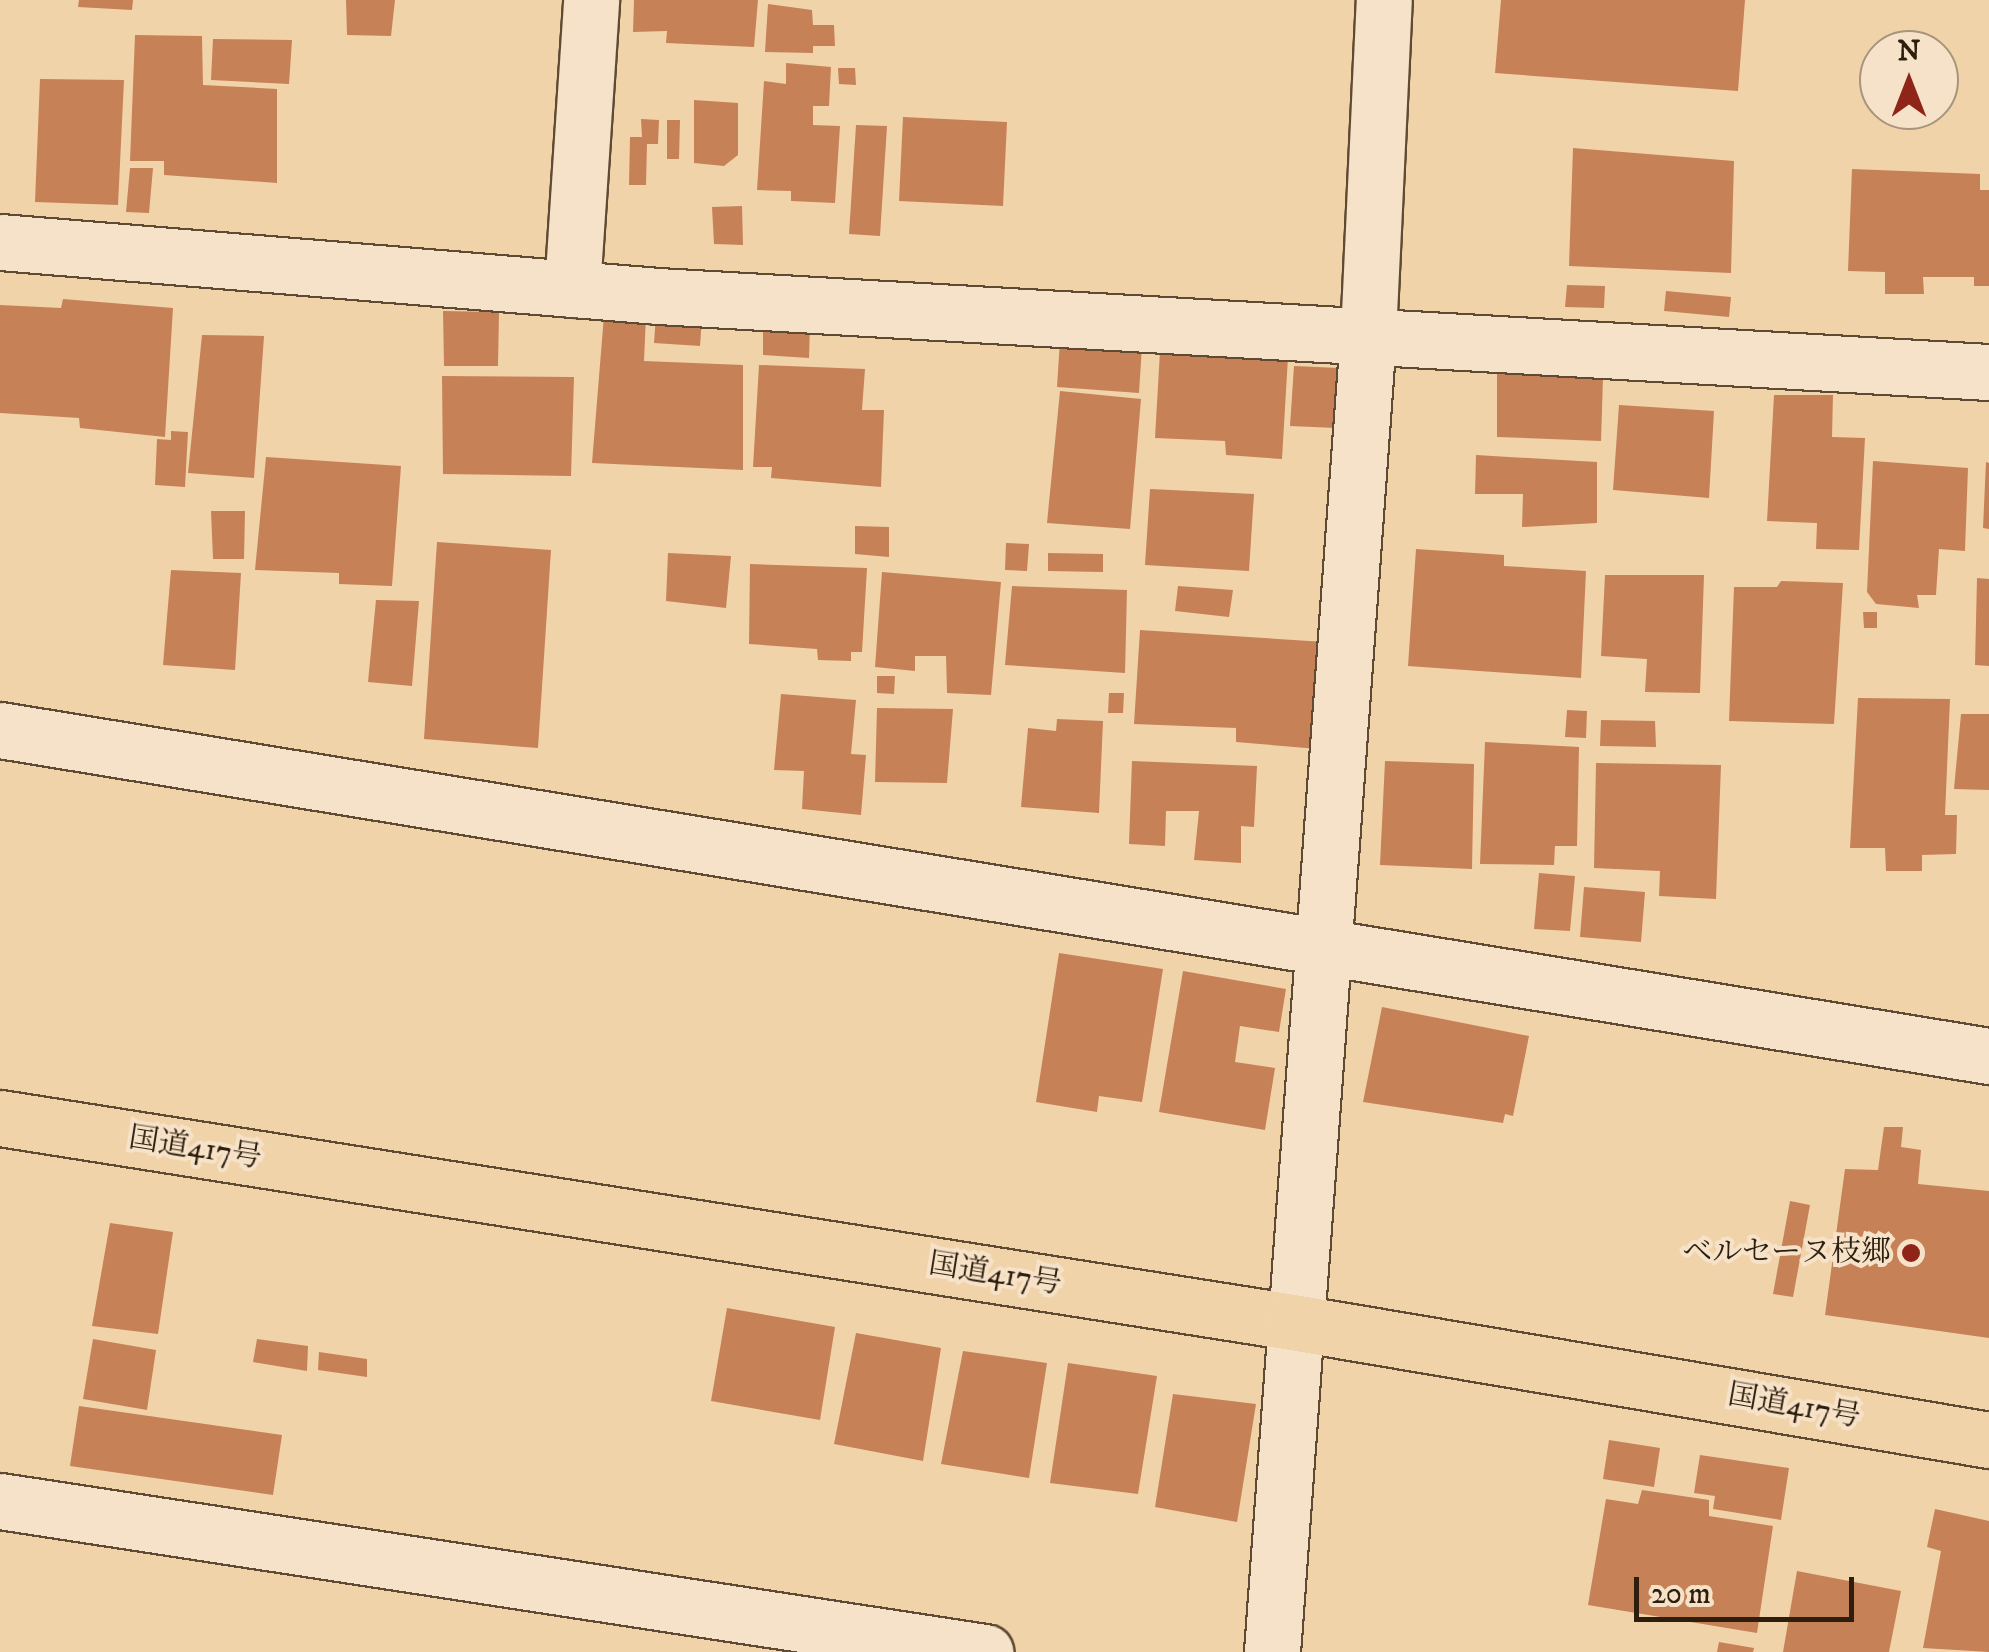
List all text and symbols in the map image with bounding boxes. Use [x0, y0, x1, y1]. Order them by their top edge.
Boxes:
north arrow [1859, 30, 1959, 130]
text: N [1898, 34, 1920, 69]
street label: 国道417号 [126, 1121, 264, 1177]
place label: ベルセーヌ枝郷 [1682, 1235, 1891, 1271]
marker: ベルセーヌ枝郷 [1900, 1242, 1922, 1264]
street label: 国道417号 [926, 1247, 1064, 1303]
street label: 国道417号 [1725, 1378, 1863, 1436]
scale bar [1639, 1557, 1859, 1619]
text: 20 m [1651, 1576, 1711, 1613]

